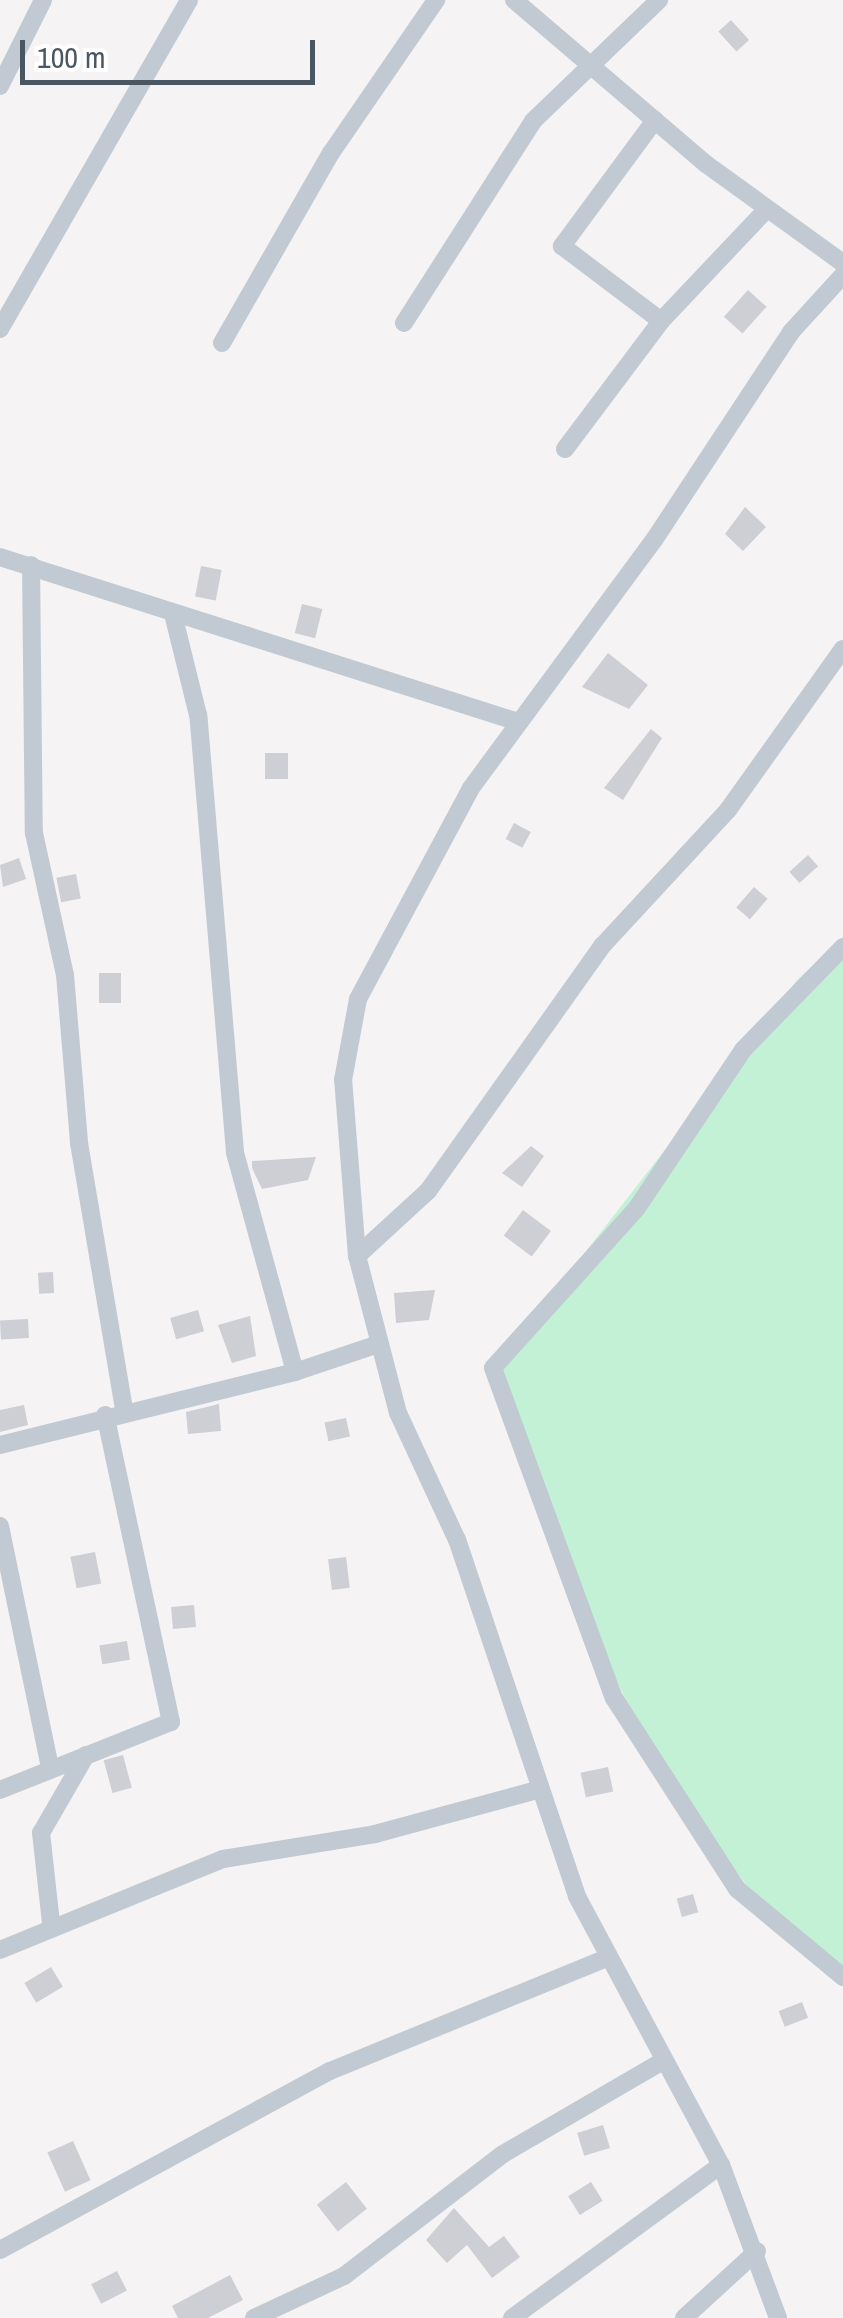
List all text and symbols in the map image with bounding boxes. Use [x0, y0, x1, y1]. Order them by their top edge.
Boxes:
scale bar [25, 20, 320, 82]
text: 100 m [37, 37, 105, 77]

